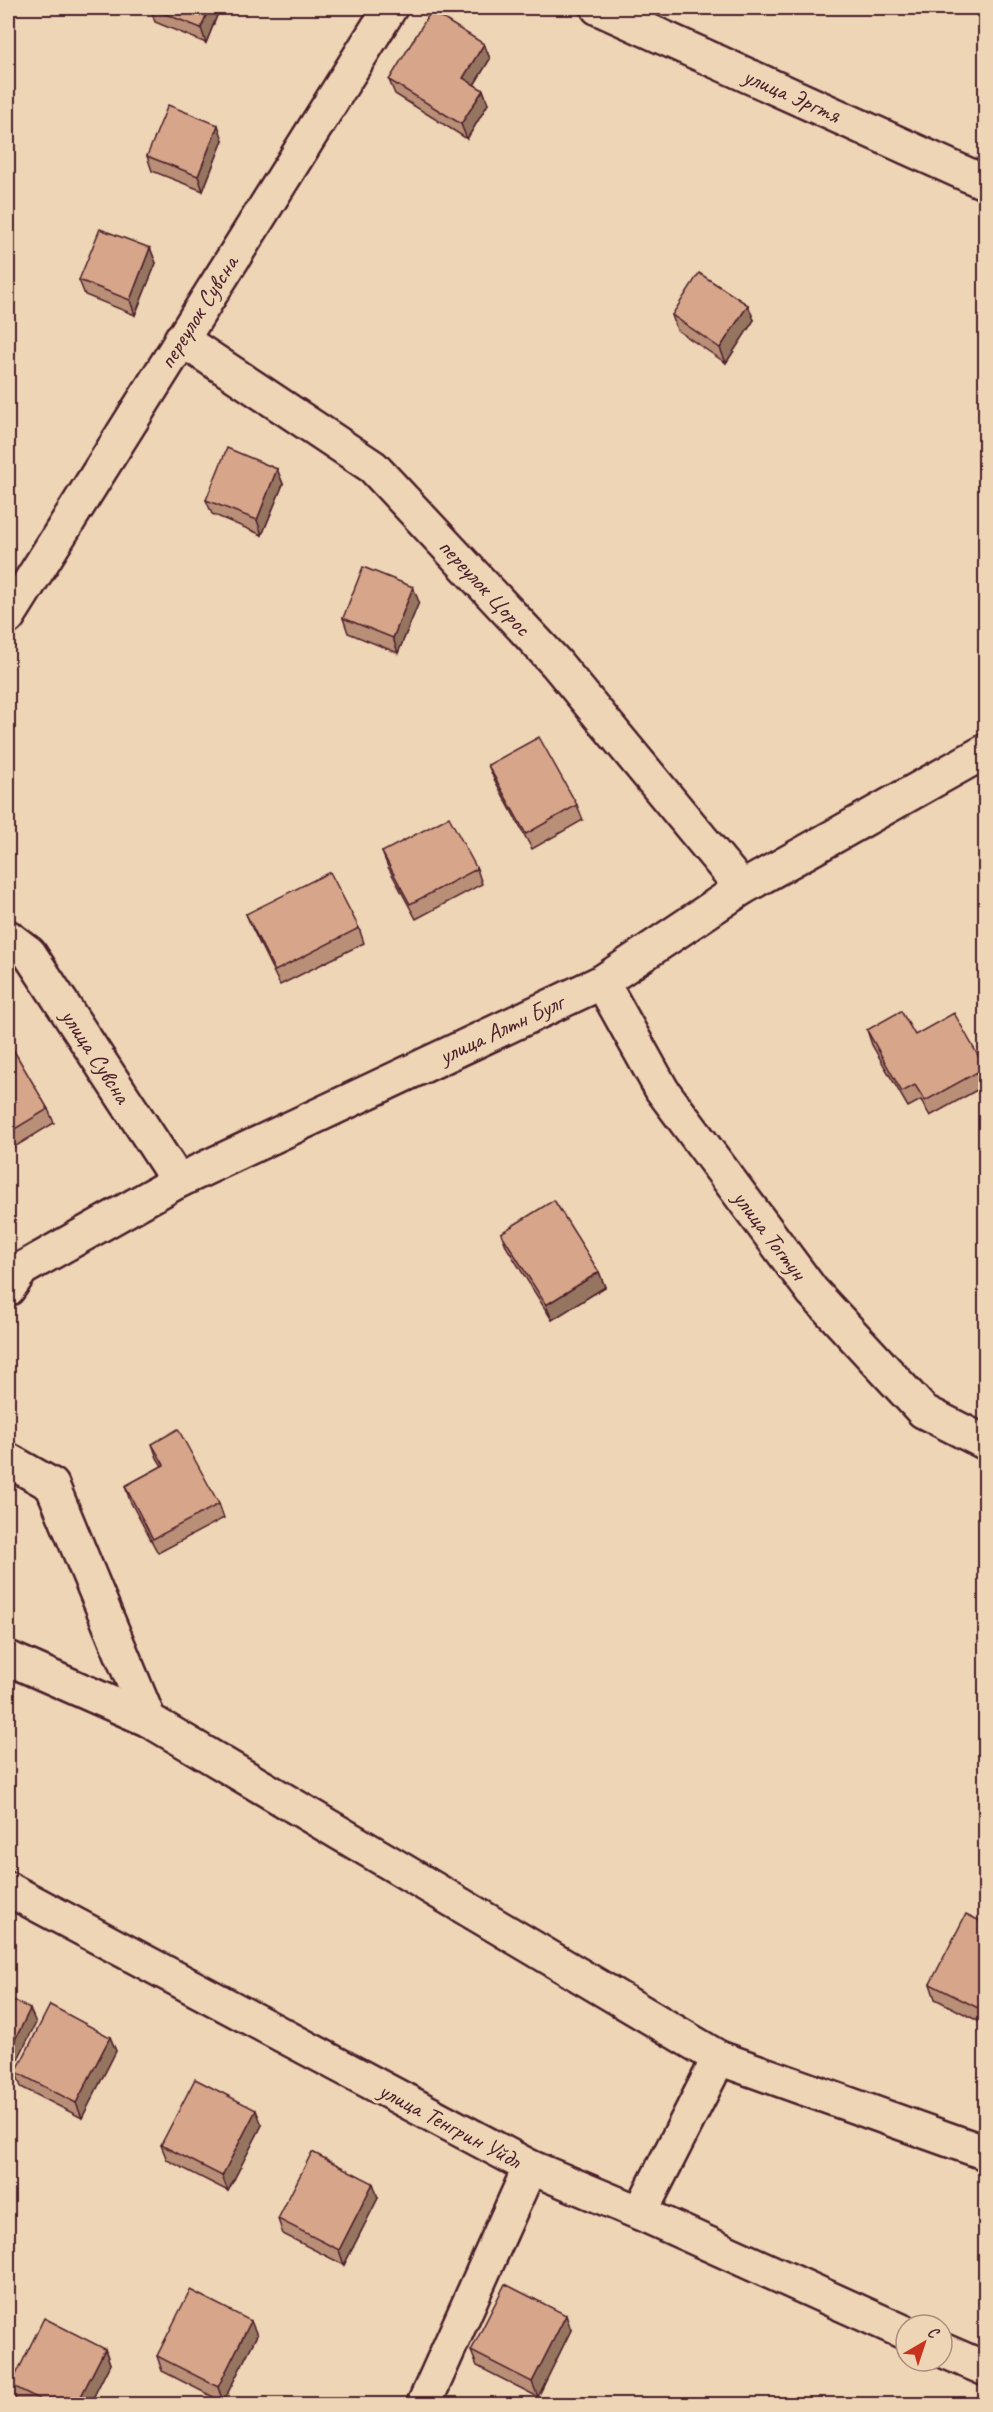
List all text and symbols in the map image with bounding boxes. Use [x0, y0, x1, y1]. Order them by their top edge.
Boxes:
street label: улица Эргтя [737, 60, 846, 130]
street label: переулок Сувсна [151, 248, 246, 374]
street label: переулок Цорос [432, 532, 539, 643]
street label: улица Алтн Булг [432, 986, 571, 1072]
street label: улица Сувсна [53, 1001, 138, 1110]
street label: улица Тогтун [725, 1182, 814, 1287]
street label: улица Тенгрин Уйдл [372, 2074, 528, 2176]
north arrow [894, 2313, 954, 2373]
text: С [923, 2322, 944, 2344]

